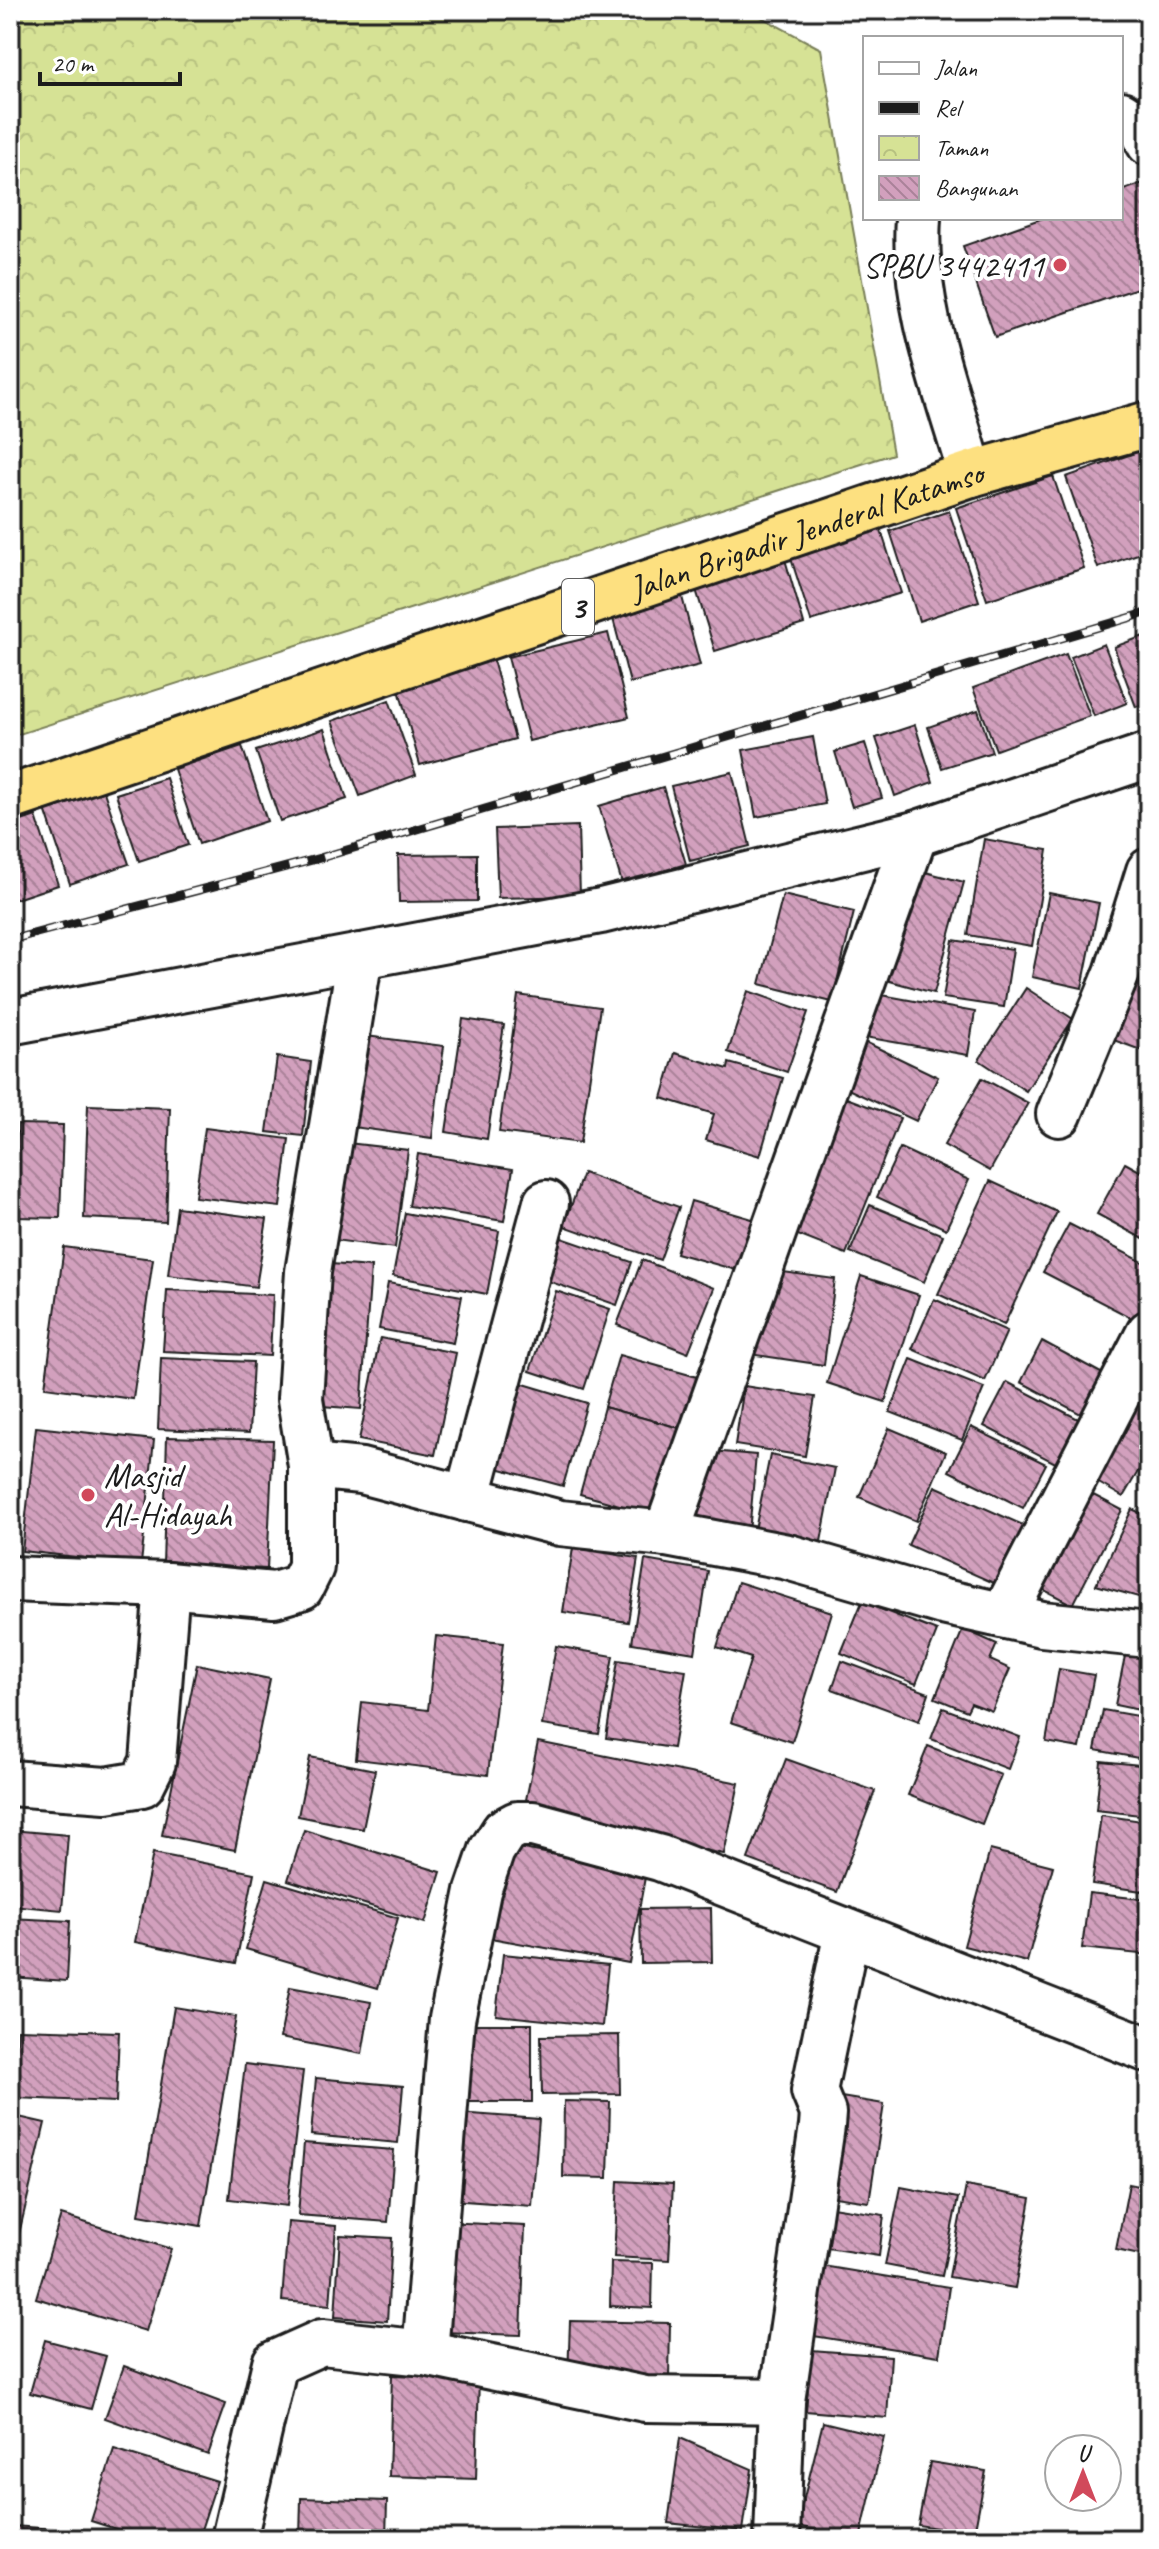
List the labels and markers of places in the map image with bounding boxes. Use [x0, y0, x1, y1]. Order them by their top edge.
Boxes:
place label: SPBU 3442411 [863, 244, 1046, 287]
marker: SPBU 3442411 [1051, 256, 1069, 274]
place label: Masjid Al-Hidayah [104, 1454, 232, 1536]
marker: Masjid Al-Hidayah [79, 1486, 97, 1504]

